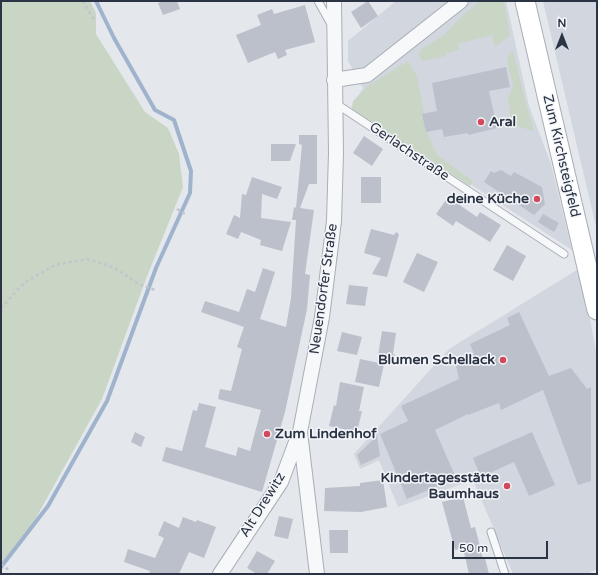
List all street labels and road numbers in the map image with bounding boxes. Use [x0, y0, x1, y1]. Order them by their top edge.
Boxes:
street label: Zum Kirchsteigfeld [539, 93, 583, 219]
street label: Gerlachstraße [366, 119, 452, 185]
street label: Neuendorfer Straße [307, 223, 341, 355]
street label: Alt Drewitz [237, 470, 289, 540]

